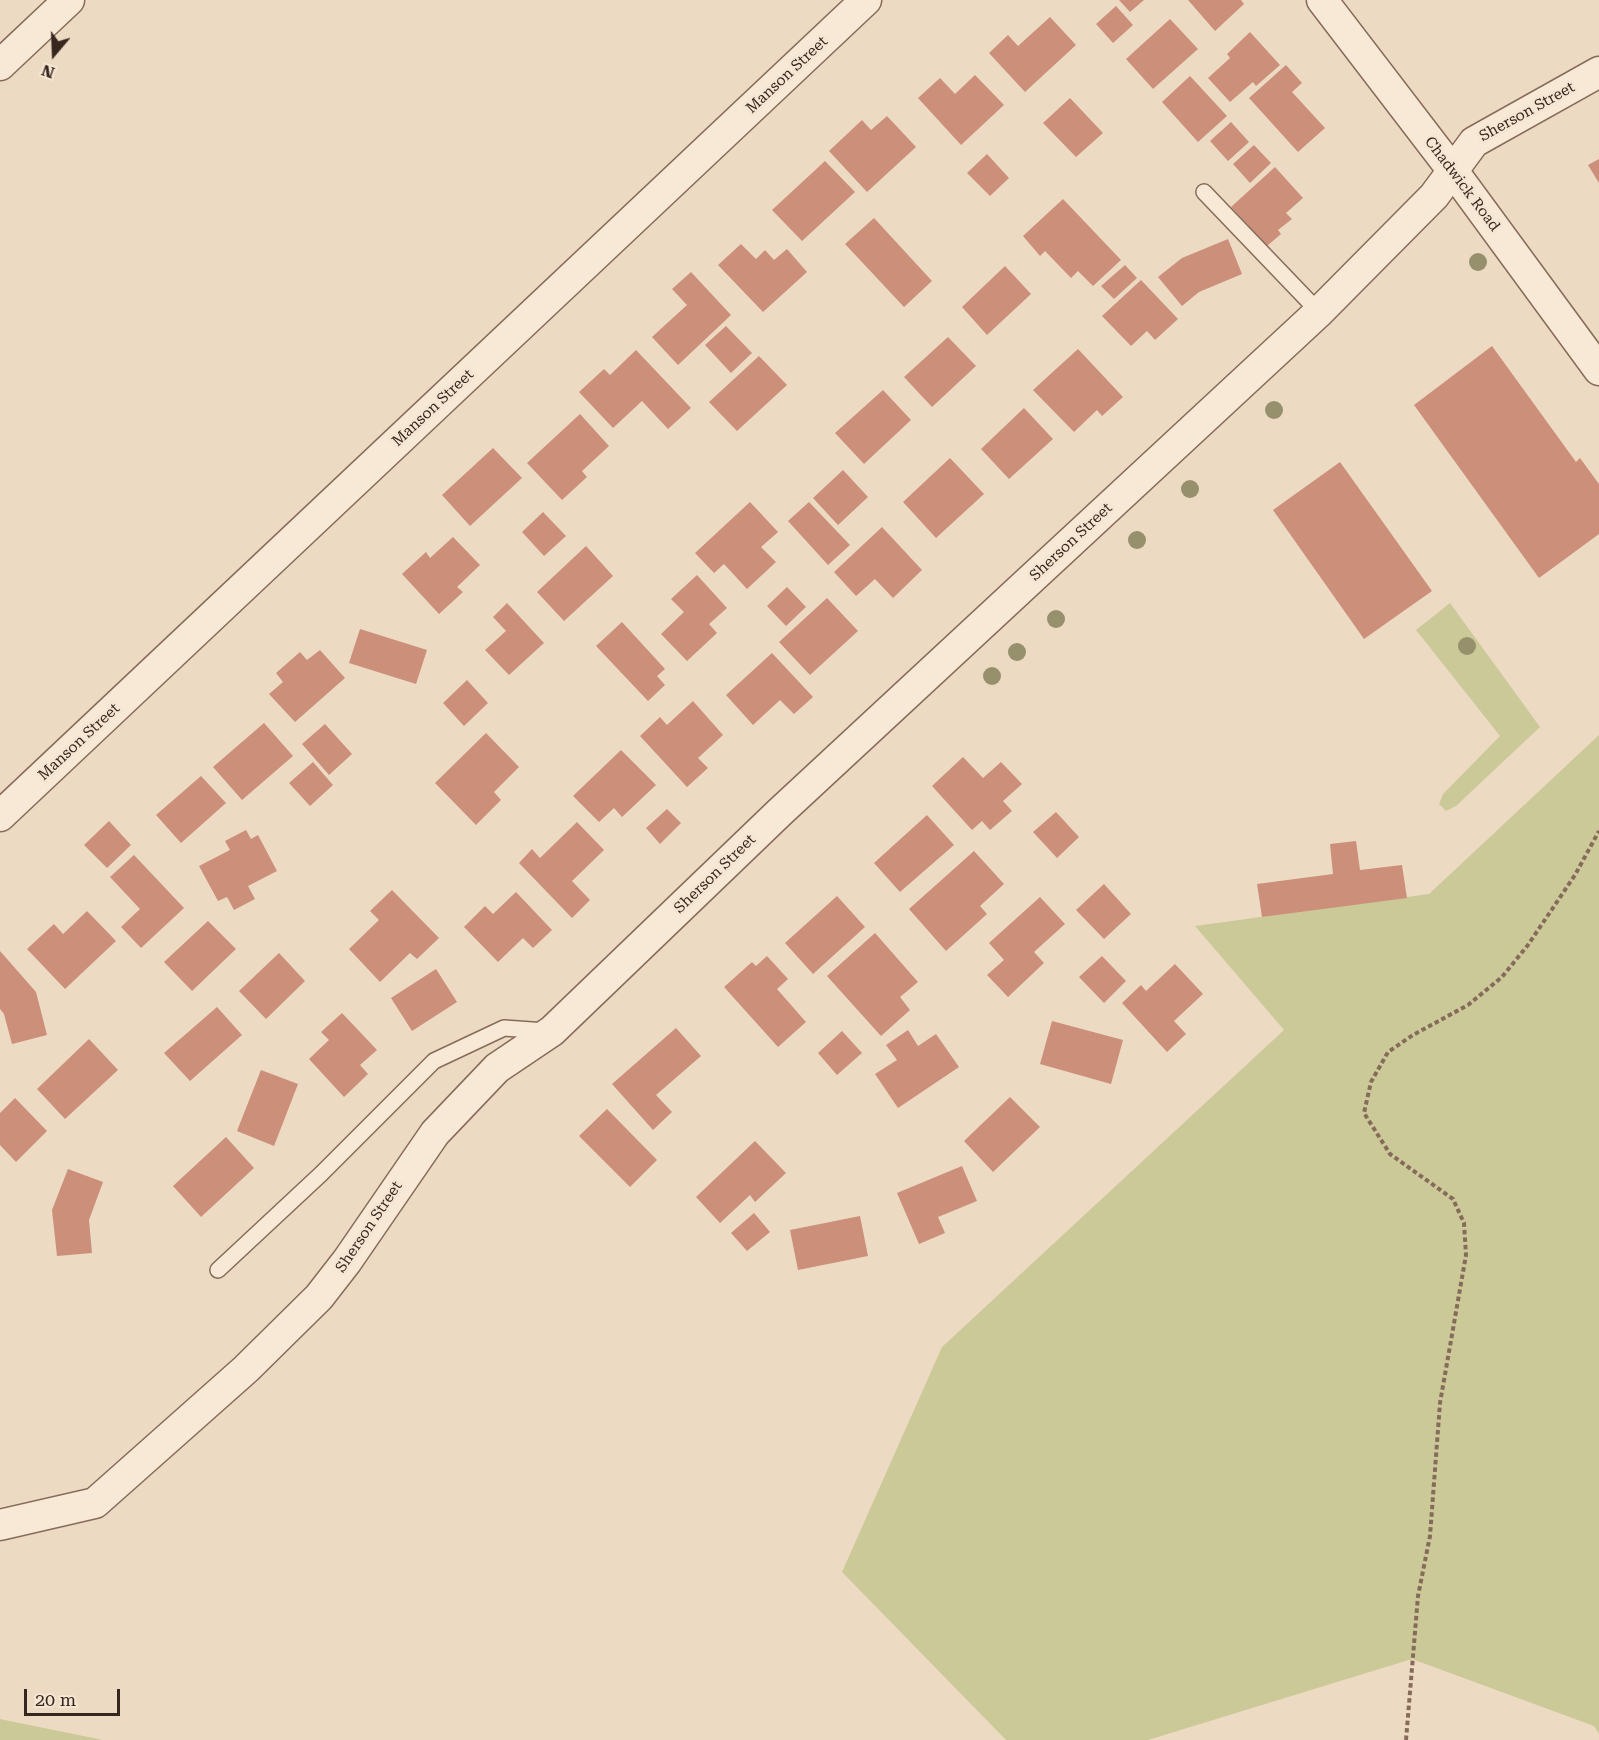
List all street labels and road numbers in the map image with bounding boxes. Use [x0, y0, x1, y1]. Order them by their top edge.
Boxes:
street label: Manson Street [743, 33, 831, 117]
street label: Sherson Street [1476, 78, 1578, 146]
street label: Chadwick Road [1421, 133, 1503, 235]
street label: Manson Street [389, 366, 477, 450]
street label: Sherson Street [1026, 499, 1116, 585]
street label: Manson Street [35, 700, 123, 784]
street label: Sherson Street [671, 831, 759, 917]
street label: Sherson Street [332, 1178, 406, 1276]

